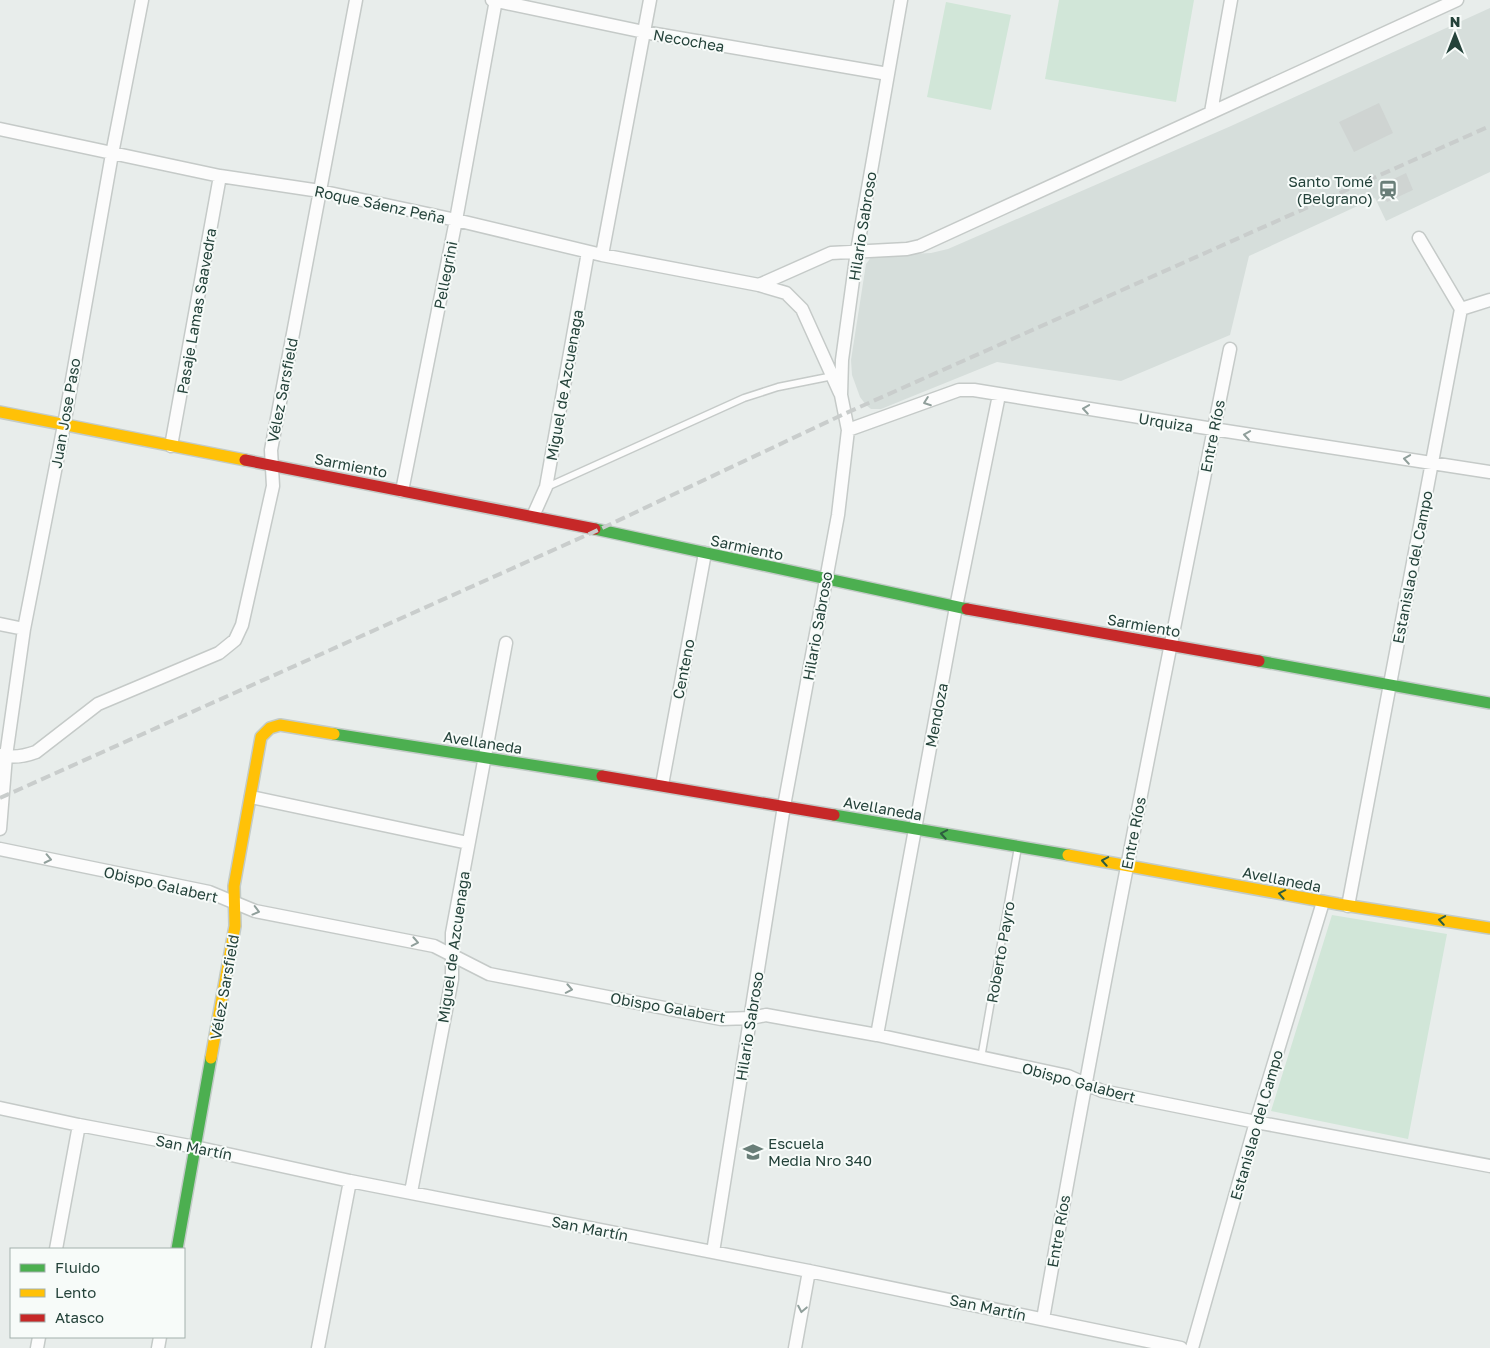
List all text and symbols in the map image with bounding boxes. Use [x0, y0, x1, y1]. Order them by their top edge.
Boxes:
north arrow [1430, 10, 1480, 60]
text: N [1450, 13, 1460, 30]
street label: Necochea [652, 25, 726, 55]
street label: Hilario Sabroso [844, 170, 880, 282]
place label: Santo Tomé (Belgrano) [1288, 172, 1373, 207]
station icon: Santo Tomé (Belgrano) [1377, 179, 1399, 201]
street label: Roque Sáenz Peña [313, 181, 447, 227]
street label: Pasaje Lamas Saavedra [173, 227, 219, 395]
street label: Pellegrini [430, 239, 460, 311]
street label: Miguel de Azcuenaga [542, 308, 586, 462]
street label: Vélez Sarsfield [263, 336, 301, 444]
street label: Juan Jose Paso [46, 356, 84, 470]
one-way arrow [924, 396, 932, 406]
street label: Entre Ríos [1196, 398, 1228, 474]
one-way arrow [1082, 404, 1090, 415]
street label: Urquiza [1137, 409, 1195, 435]
one-way arrow [1242, 430, 1251, 440]
street label: Sarmiento [313, 449, 389, 481]
one-way arrow [1403, 454, 1412, 464]
street label: Estanislao del Campo [1388, 489, 1436, 645]
street label: Sarmiento [709, 531, 785, 563]
street label: Hilario Sabroso [799, 570, 835, 682]
street label: Sarmiento [1106, 610, 1182, 640]
street label: Centeno [668, 637, 698, 701]
street label: Mendoza [921, 681, 951, 749]
street label: Avellaneda [442, 727, 524, 757]
street label: Avellaneda [842, 792, 924, 824]
street label: Entre Ríos [1117, 795, 1149, 871]
one-way arrow [940, 829, 949, 839]
one-way arrow [43, 853, 52, 864]
one-way arrow [1100, 857, 1109, 867]
street label: Obispo Galabert [102, 862, 220, 906]
street label: Avellaneda [1241, 863, 1323, 895]
street label: Miguel de Azcuenaga [433, 870, 473, 1024]
one-way arrow [1277, 889, 1286, 900]
street label: Roberto Payro [982, 900, 1018, 1004]
one-way arrow [251, 905, 259, 915]
one-way arrow [1437, 916, 1446, 926]
street label: Vélez Sarsfield [206, 933, 242, 1041]
one-way arrow [411, 937, 419, 947]
street label: Hilario Sabroso [731, 970, 767, 1082]
one-way arrow [564, 984, 573, 994]
street label: Obispo Galabert [609, 988, 727, 1026]
street label: Estanislao del Campo [1226, 1048, 1286, 1202]
street label: Obispo Galabert [1020, 1058, 1138, 1106]
street label: San Martín [154, 1131, 234, 1163]
place label: Escuela Media Nro 340 [768, 1134, 872, 1169]
school or university icon: Escuela Media Nro 340 [742, 1141, 764, 1163]
street label: Entre Ríos [1043, 1193, 1073, 1269]
street label: San Martín [550, 1212, 630, 1244]
legend [10, 1248, 185, 1338]
text: Fluido [55, 1258, 100, 1276]
text: Lento [55, 1283, 96, 1301]
street label: San Martín [948, 1290, 1028, 1324]
one-way arrow [797, 1305, 807, 1314]
text: Atasco [55, 1308, 104, 1326]

